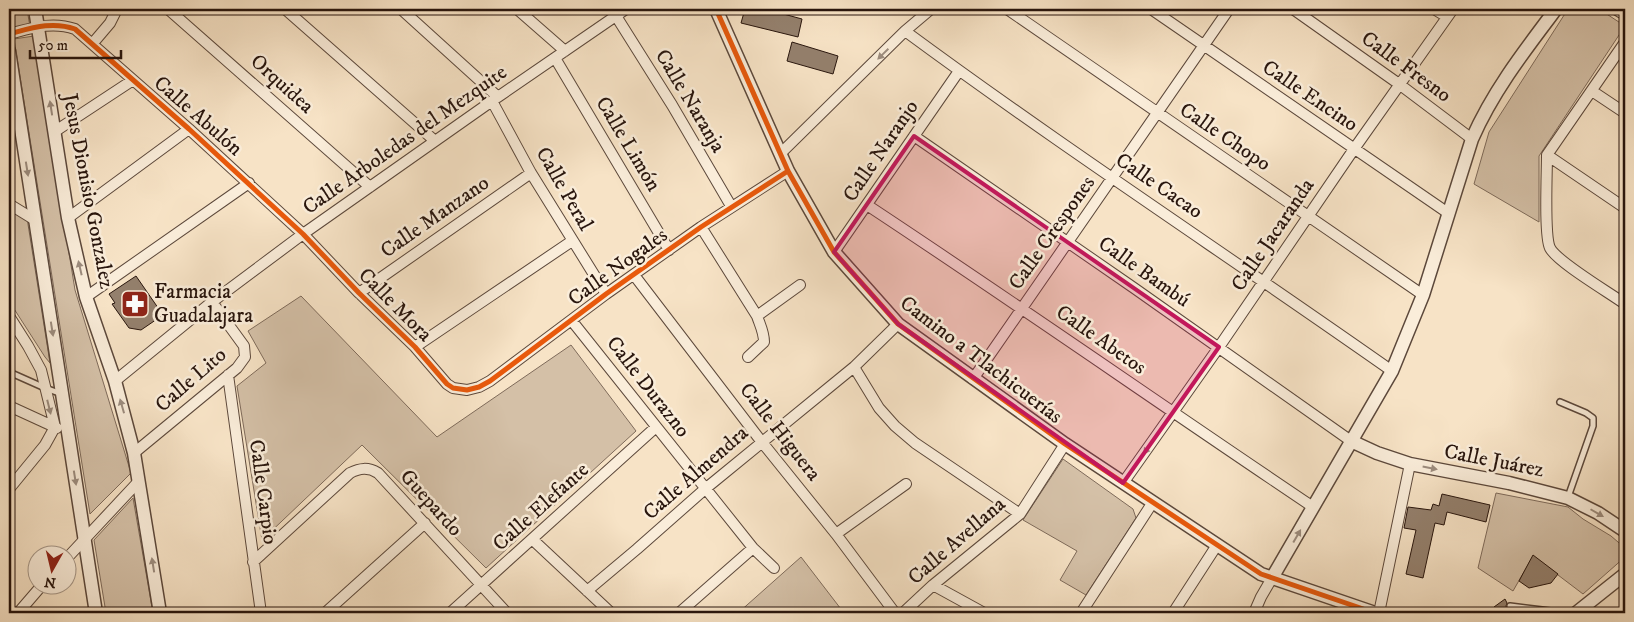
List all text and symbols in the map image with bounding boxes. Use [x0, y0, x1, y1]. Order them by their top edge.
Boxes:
street label: Calle Fresno [1356, 26, 1456, 108]
scale bar [30, 28, 121, 60]
text: 50 m [38, 36, 68, 55]
street label: Calle Naranja [649, 45, 731, 157]
one-way arrow [877, 48, 889, 60]
street label: Orquidea [245, 49, 319, 119]
street label: Calle Encino [1257, 54, 1363, 138]
street label: Calle Arboledas del Mezquite [298, 59, 512, 221]
street label: Calle Abulón [148, 70, 248, 162]
street label: Jesus Dionisio Gonzalez [56, 89, 120, 291]
street label: Calle Limón [590, 92, 666, 196]
street label: Calle Naranjo [837, 95, 925, 207]
street label: Calle Chopo [1174, 97, 1276, 177]
one-way arrow [46, 100, 54, 116]
street label: Calle Peral [530, 143, 599, 236]
street label: Calle Cacao [1110, 147, 1208, 225]
one-way arrow [23, 161, 31, 177]
street label: Calle Manzano [376, 170, 494, 264]
street label: Calle Crespones [1003, 171, 1101, 295]
street label: Calle Jacaranda [1226, 174, 1320, 296]
street label: Calle Nogales [563, 222, 673, 312]
street label: Calle Bambú [1093, 231, 1195, 313]
one-way arrow [76, 260, 84, 276]
street label: Calle Mora [352, 262, 438, 348]
place label: Farmacia Guadalajara [154, 279, 253, 329]
pharmacy icon: Farmacia Guadalajara [120, 289, 150, 319]
street label: Camino a Tlachicuerías [895, 290, 1067, 430]
street label: Calle Abetos [1051, 299, 1151, 381]
one-way arrow [49, 322, 57, 338]
street label: Calle Durazno [600, 331, 696, 443]
street label: Calle Lito [150, 342, 232, 418]
street label: Calle Higuera [734, 378, 826, 486]
one-way arrow [117, 398, 125, 413]
one-way arrow [46, 400, 54, 415]
street label: Calle Almendra [638, 420, 754, 526]
street label: Calle Carpio [243, 438, 283, 546]
street label: Calle Juárez [1442, 439, 1546, 483]
one-way arrow [1143, 441, 1153, 455]
street label: Calle Elefante [488, 457, 595, 557]
street label: Guepardo [394, 464, 468, 542]
one-way arrow [1422, 464, 1437, 472]
one-way arrow [72, 471, 80, 487]
street label: Calle Avellana [903, 491, 1011, 590]
one-way arrow [1591, 508, 1604, 517]
one-way arrow [1292, 529, 1301, 542]
north arrow [28, 544, 78, 594]
one-way arrow [148, 557, 156, 573]
text: N [43, 572, 57, 592]

